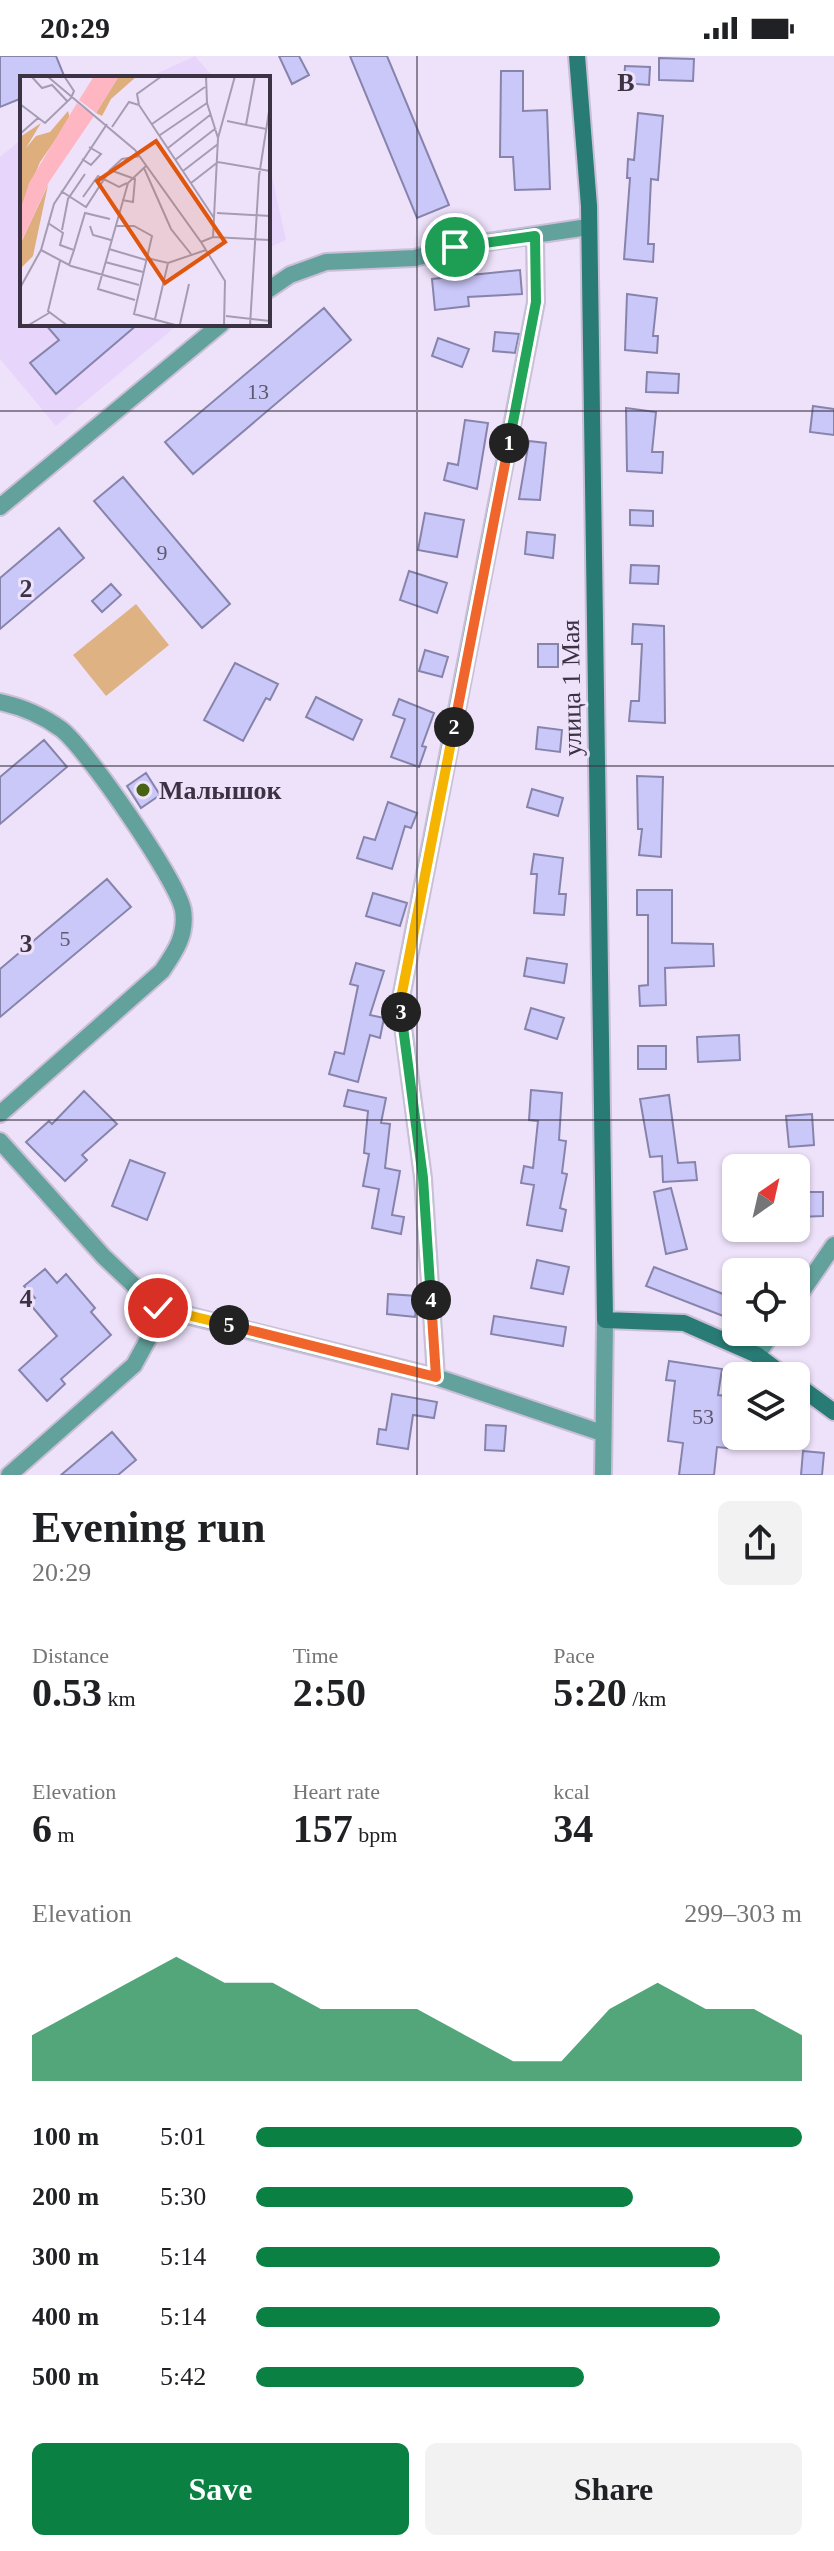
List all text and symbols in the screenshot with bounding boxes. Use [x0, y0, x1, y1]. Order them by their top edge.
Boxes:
text: 20:29 [40, 11, 110, 44]
text: B [617, 68, 635, 97]
inset map [20, 76, 270, 326]
pin [421, 213, 489, 281]
icon: arrive [433, 225, 477, 269]
house number: 13 [247, 379, 269, 404]
pin: 1 [489, 423, 529, 463]
text: 1 [504, 430, 515, 455]
house number: 9 [157, 540, 168, 565]
text: 2 [20, 574, 33, 603]
street label: улица 1 Мая [556, 619, 587, 757]
pin: 2 [434, 707, 474, 747]
text: 2 [449, 714, 460, 739]
place label: Малышок [159, 776, 282, 805]
marker: Малышок [134, 781, 152, 799]
house number: 5 [60, 926, 71, 951]
text: 3 [20, 929, 33, 958]
pin: 3 [381, 992, 421, 1032]
text: 3 [396, 999, 407, 1024]
north arrow [722, 1154, 810, 1242]
map controls [722, 1154, 810, 1450]
button: locate [722, 1258, 810, 1346]
pin [124, 1274, 192, 1342]
pin: 4 [411, 1280, 451, 1320]
text: 4 [20, 1284, 33, 1313]
icon: check [136, 1286, 180, 1330]
text: 4 [426, 1287, 437, 1312]
pin: 5 [209, 1305, 249, 1345]
text: 5 [224, 1312, 235, 1337]
button: layers [722, 1362, 810, 1450]
house number: 53 [692, 1404, 714, 1429]
button: share [718, 1501, 802, 1585]
text: Evening run [32, 1503, 266, 1552]
text: 20:29 [32, 1558, 91, 1587]
text: Distance [32, 1643, 109, 1668]
text: Time [293, 1643, 338, 1668]
text: Pace [553, 1643, 595, 1668]
text: 0.53 [32, 1670, 102, 1715]
text: 2:50 [293, 1670, 366, 1715]
text: 5:20 [553, 1670, 627, 1715]
text: km [102, 1686, 136, 1711]
text: /km [627, 1686, 666, 1711]
text: Elevation [32, 1779, 116, 1804]
text: Heart rate [293, 1779, 380, 1804]
text: kcal [553, 1779, 590, 1804]
text: 6 [32, 1806, 52, 1851]
text: 157 [293, 1806, 353, 1851]
text: 34 [553, 1806, 593, 1851]
text: m [52, 1822, 75, 1847]
text: bpm [353, 1822, 397, 1847]
text: Elevation [32, 1899, 132, 1928]
text: 299–303 m [684, 1899, 802, 1928]
text: 100 m [32, 2122, 99, 2151]
text: 5:01 [160, 2122, 206, 2151]
text: 200 m [32, 2182, 99, 2211]
text: 5:30 [160, 2182, 206, 2211]
text: 300 m [32, 2242, 99, 2271]
text: 5:14 [160, 2242, 206, 2271]
text: 400 m [32, 2302, 99, 2331]
text: 5:14 [160, 2302, 206, 2331]
text: 500 m [32, 2362, 99, 2391]
text: 5:42 [160, 2362, 206, 2391]
button: Save [32, 2443, 409, 2535]
button: Share [425, 2443, 802, 2535]

